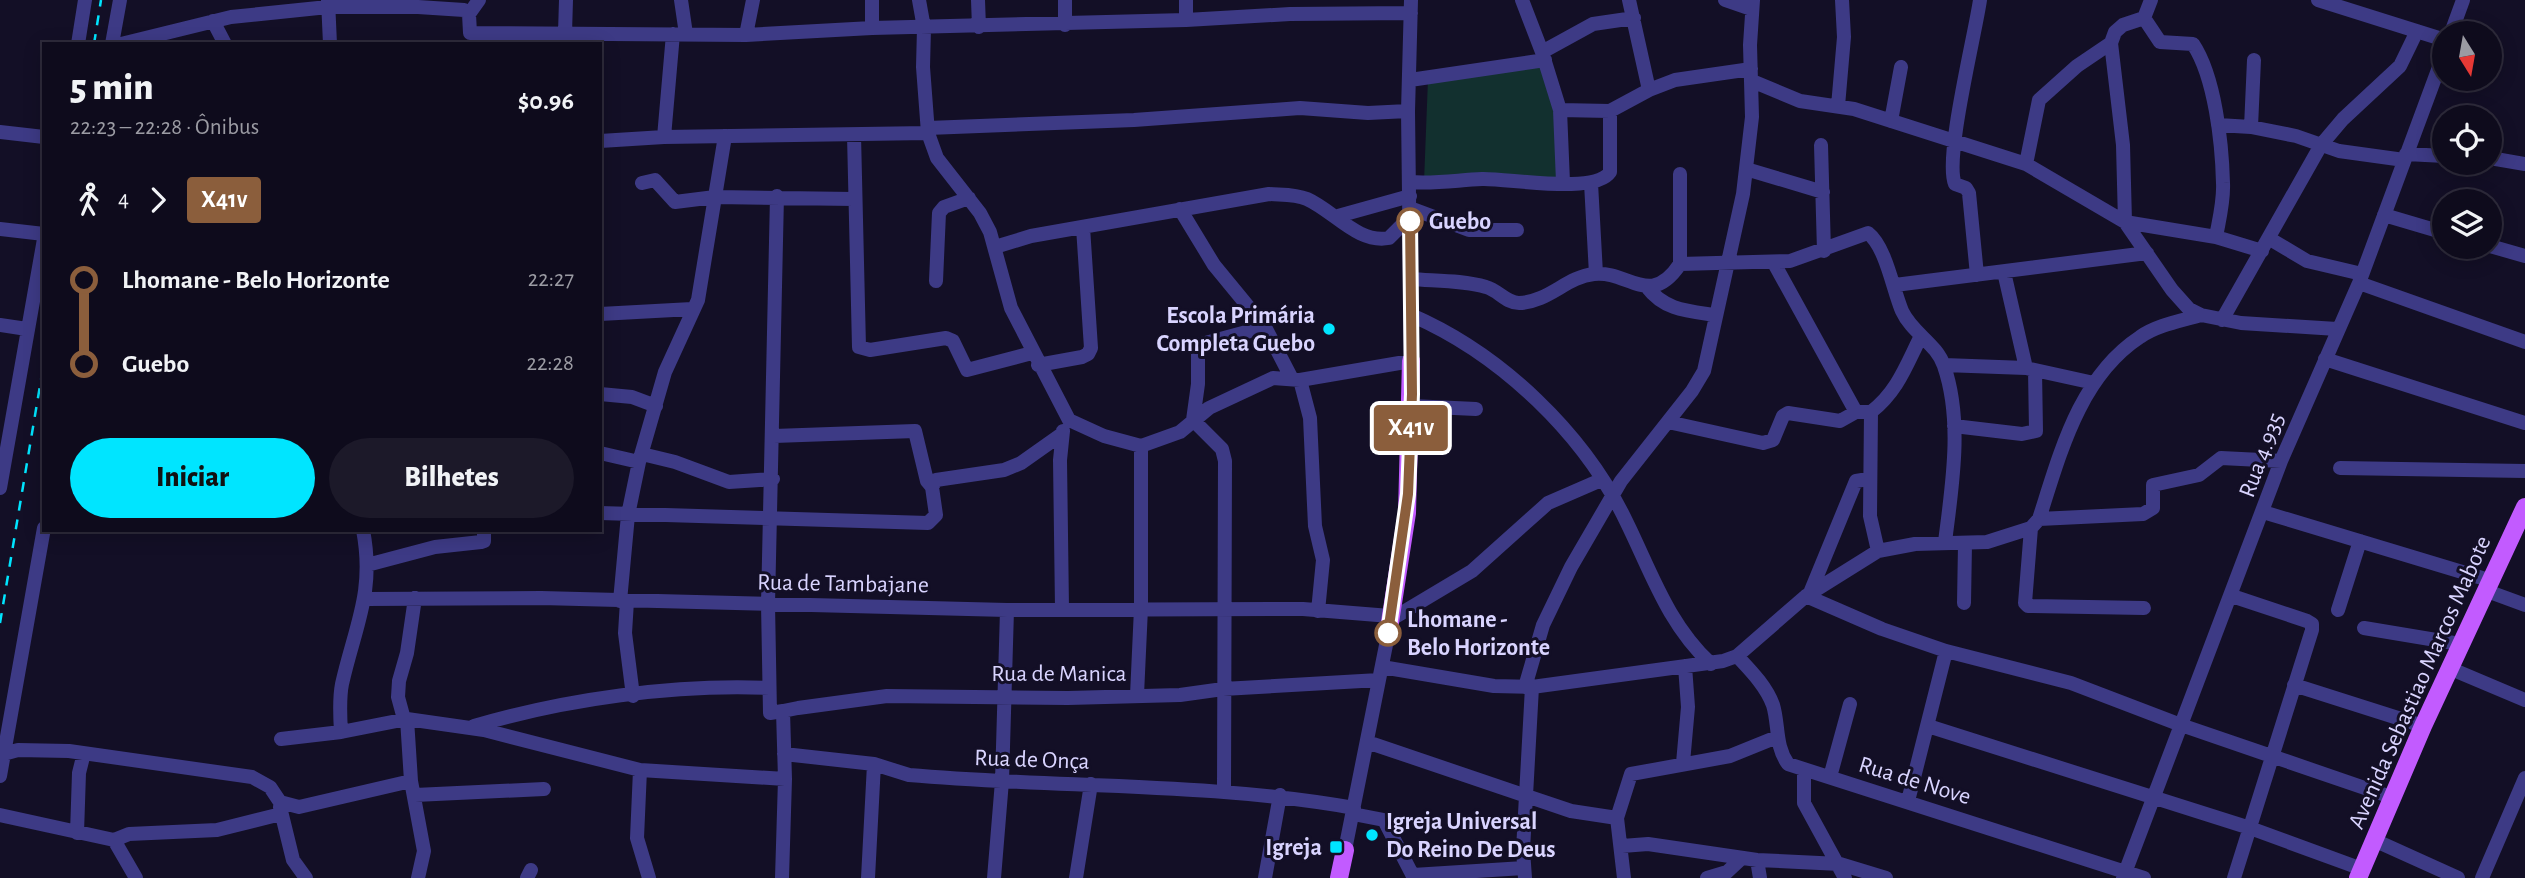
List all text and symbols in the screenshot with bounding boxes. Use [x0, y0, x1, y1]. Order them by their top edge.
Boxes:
north arrow [2432, 21, 2502, 91]
map controls [2432, 21, 2502, 259]
text: 5 min [70, 69, 154, 107]
text: $0.96 [518, 88, 574, 114]
button: locate [2432, 105, 2502, 175]
text: 22:23 – 22:28 · Ônibus [70, 116, 259, 139]
icon: walk [70, 181, 108, 219]
icon: forward [139, 181, 177, 219]
text: 4 [118, 188, 129, 211]
text: X41v [201, 188, 247, 212]
button: layers [2432, 189, 2502, 259]
marker: Guebo [1397, 208, 1423, 234]
place label: Guebo [1429, 210, 1491, 234]
text: Lhomane - Belo Horizonte [122, 267, 390, 293]
text: 22:27 [528, 268, 574, 291]
place label: Escola Primária Completa Guebo [1156, 304, 1315, 356]
marker: Escola Primária Completa Guebo [1321, 321, 1337, 337]
text: Guebo [122, 351, 189, 377]
text: 22:28 [526, 352, 574, 375]
line badge: X41v [1362, 405, 1460, 451]
street label: Rua 4.935 [2235, 410, 2289, 501]
text: X41v [1388, 416, 1434, 440]
button: Iniciar [70, 438, 315, 518]
button: Bilhetes [329, 438, 574, 518]
street label: Avenida Sebastiao Marcos Mabote [2344, 532, 2496, 832]
street label: Rua de Tambajane [757, 571, 929, 597]
place label: Lhomane - Belo Horizonte [1407, 608, 1550, 660]
marker: Lhomane - Belo Horizonte [1375, 620, 1401, 646]
street label: Rua de Manica [991, 662, 1127, 686]
street label: Rua de Onça [974, 746, 1090, 774]
street label: Rua de Nove [1856, 753, 1974, 809]
place label: Igreja Universal Do Reino De Deus [1386, 810, 1556, 862]
marker: Igreja Universal Do Reino De Deus [1364, 827, 1380, 843]
place label: Igreja [1265, 836, 1322, 860]
marker: Igreja [1328, 839, 1344, 855]

